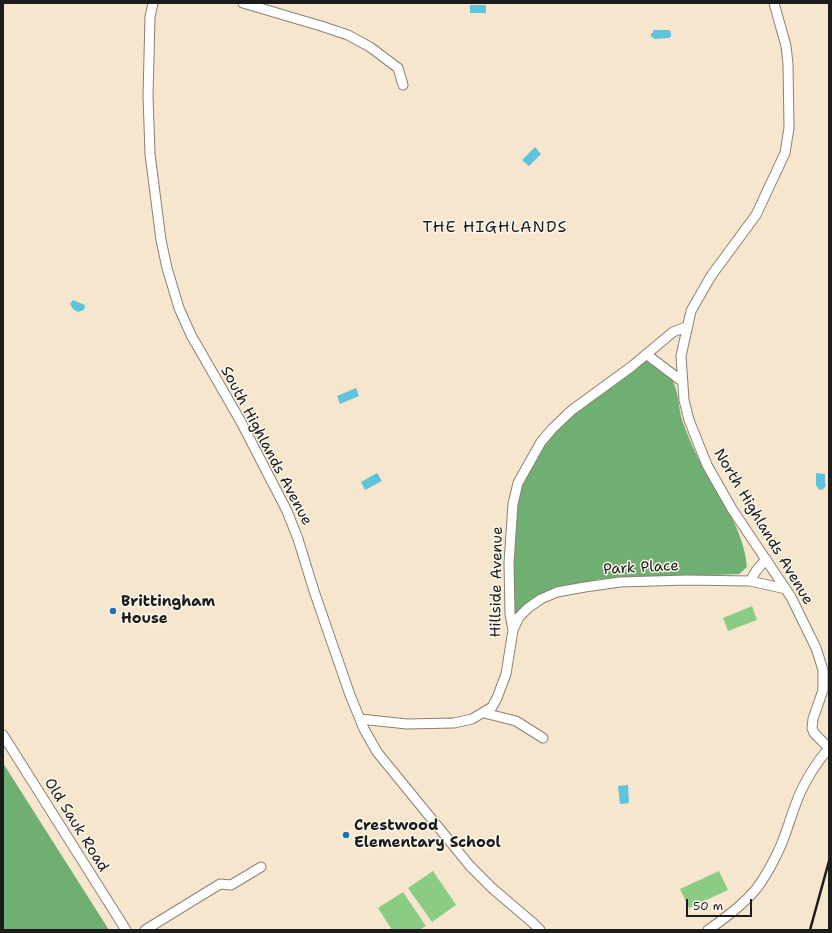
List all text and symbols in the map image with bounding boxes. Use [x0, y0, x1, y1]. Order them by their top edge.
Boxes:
district label: THE HIGHLANDS [423, 218, 567, 238]
street label: South Highlands Avenue [216, 363, 316, 529]
street label: North Highlands Avenue [709, 446, 817, 608]
street label: Hillside Avenue [487, 526, 507, 638]
street label: Park Place [603, 557, 679, 579]
place label: Brittingham House [121, 593, 215, 628]
marker: Brittingham House [108, 606, 118, 616]
street label: Old Sauk Road [40, 775, 112, 875]
place label: Crestwood Elementary School [354, 817, 501, 852]
marker: Crestwood Elementary School [341, 830, 351, 840]
scale bar [688, 891, 754, 917]
text: 50 m [693, 898, 723, 914]

